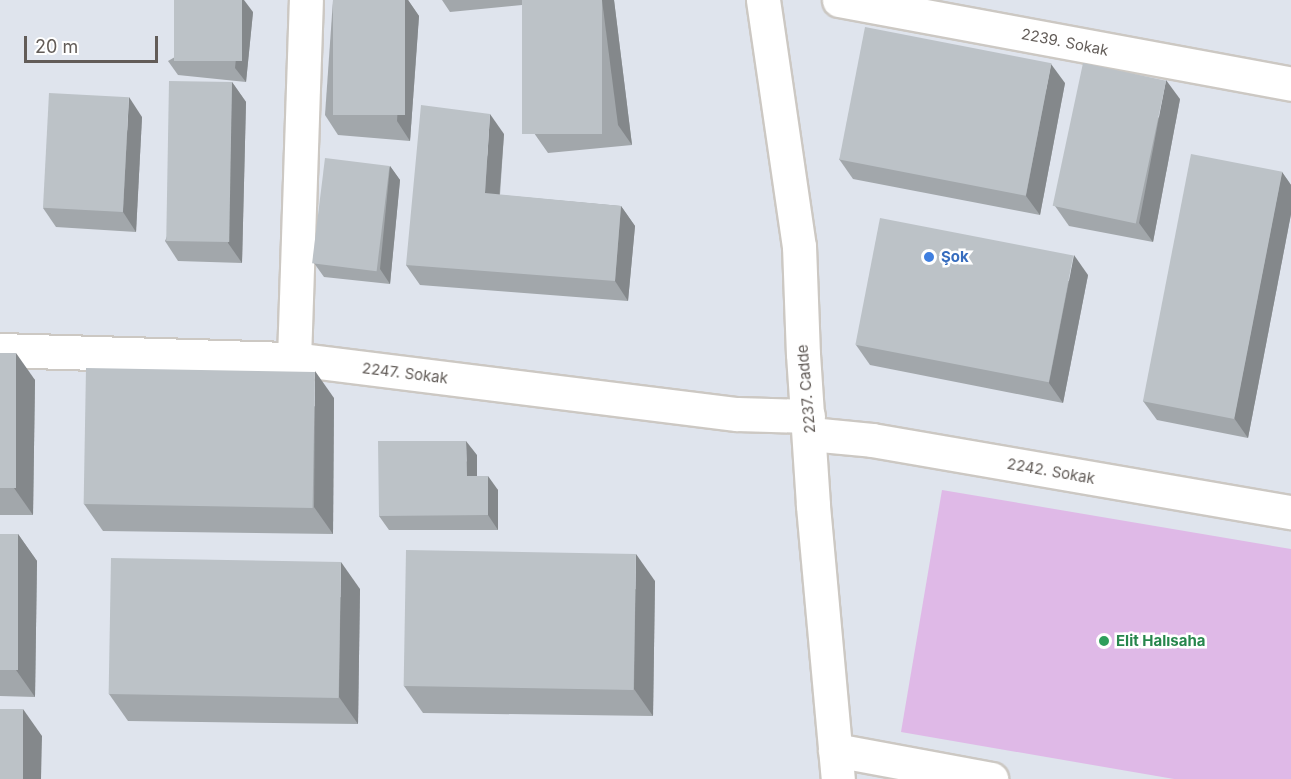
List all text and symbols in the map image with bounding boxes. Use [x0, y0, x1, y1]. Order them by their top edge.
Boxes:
scale bar [27, 24, 160, 62]
street label: 2239. Sokak [1020, 25, 1110, 59]
text: 20 m [35, 36, 78, 57]
place label: Şok [941, 248, 969, 266]
marker: Şok [922, 250, 936, 264]
street label: 2237. Cadde [793, 344, 819, 434]
street label: 2247. Sokak [361, 359, 449, 387]
street label: 2242. Sokak [1006, 454, 1096, 488]
place label: Elit Halısaha [1116, 632, 1205, 650]
marker: Elit Halısaha [1097, 634, 1111, 648]

